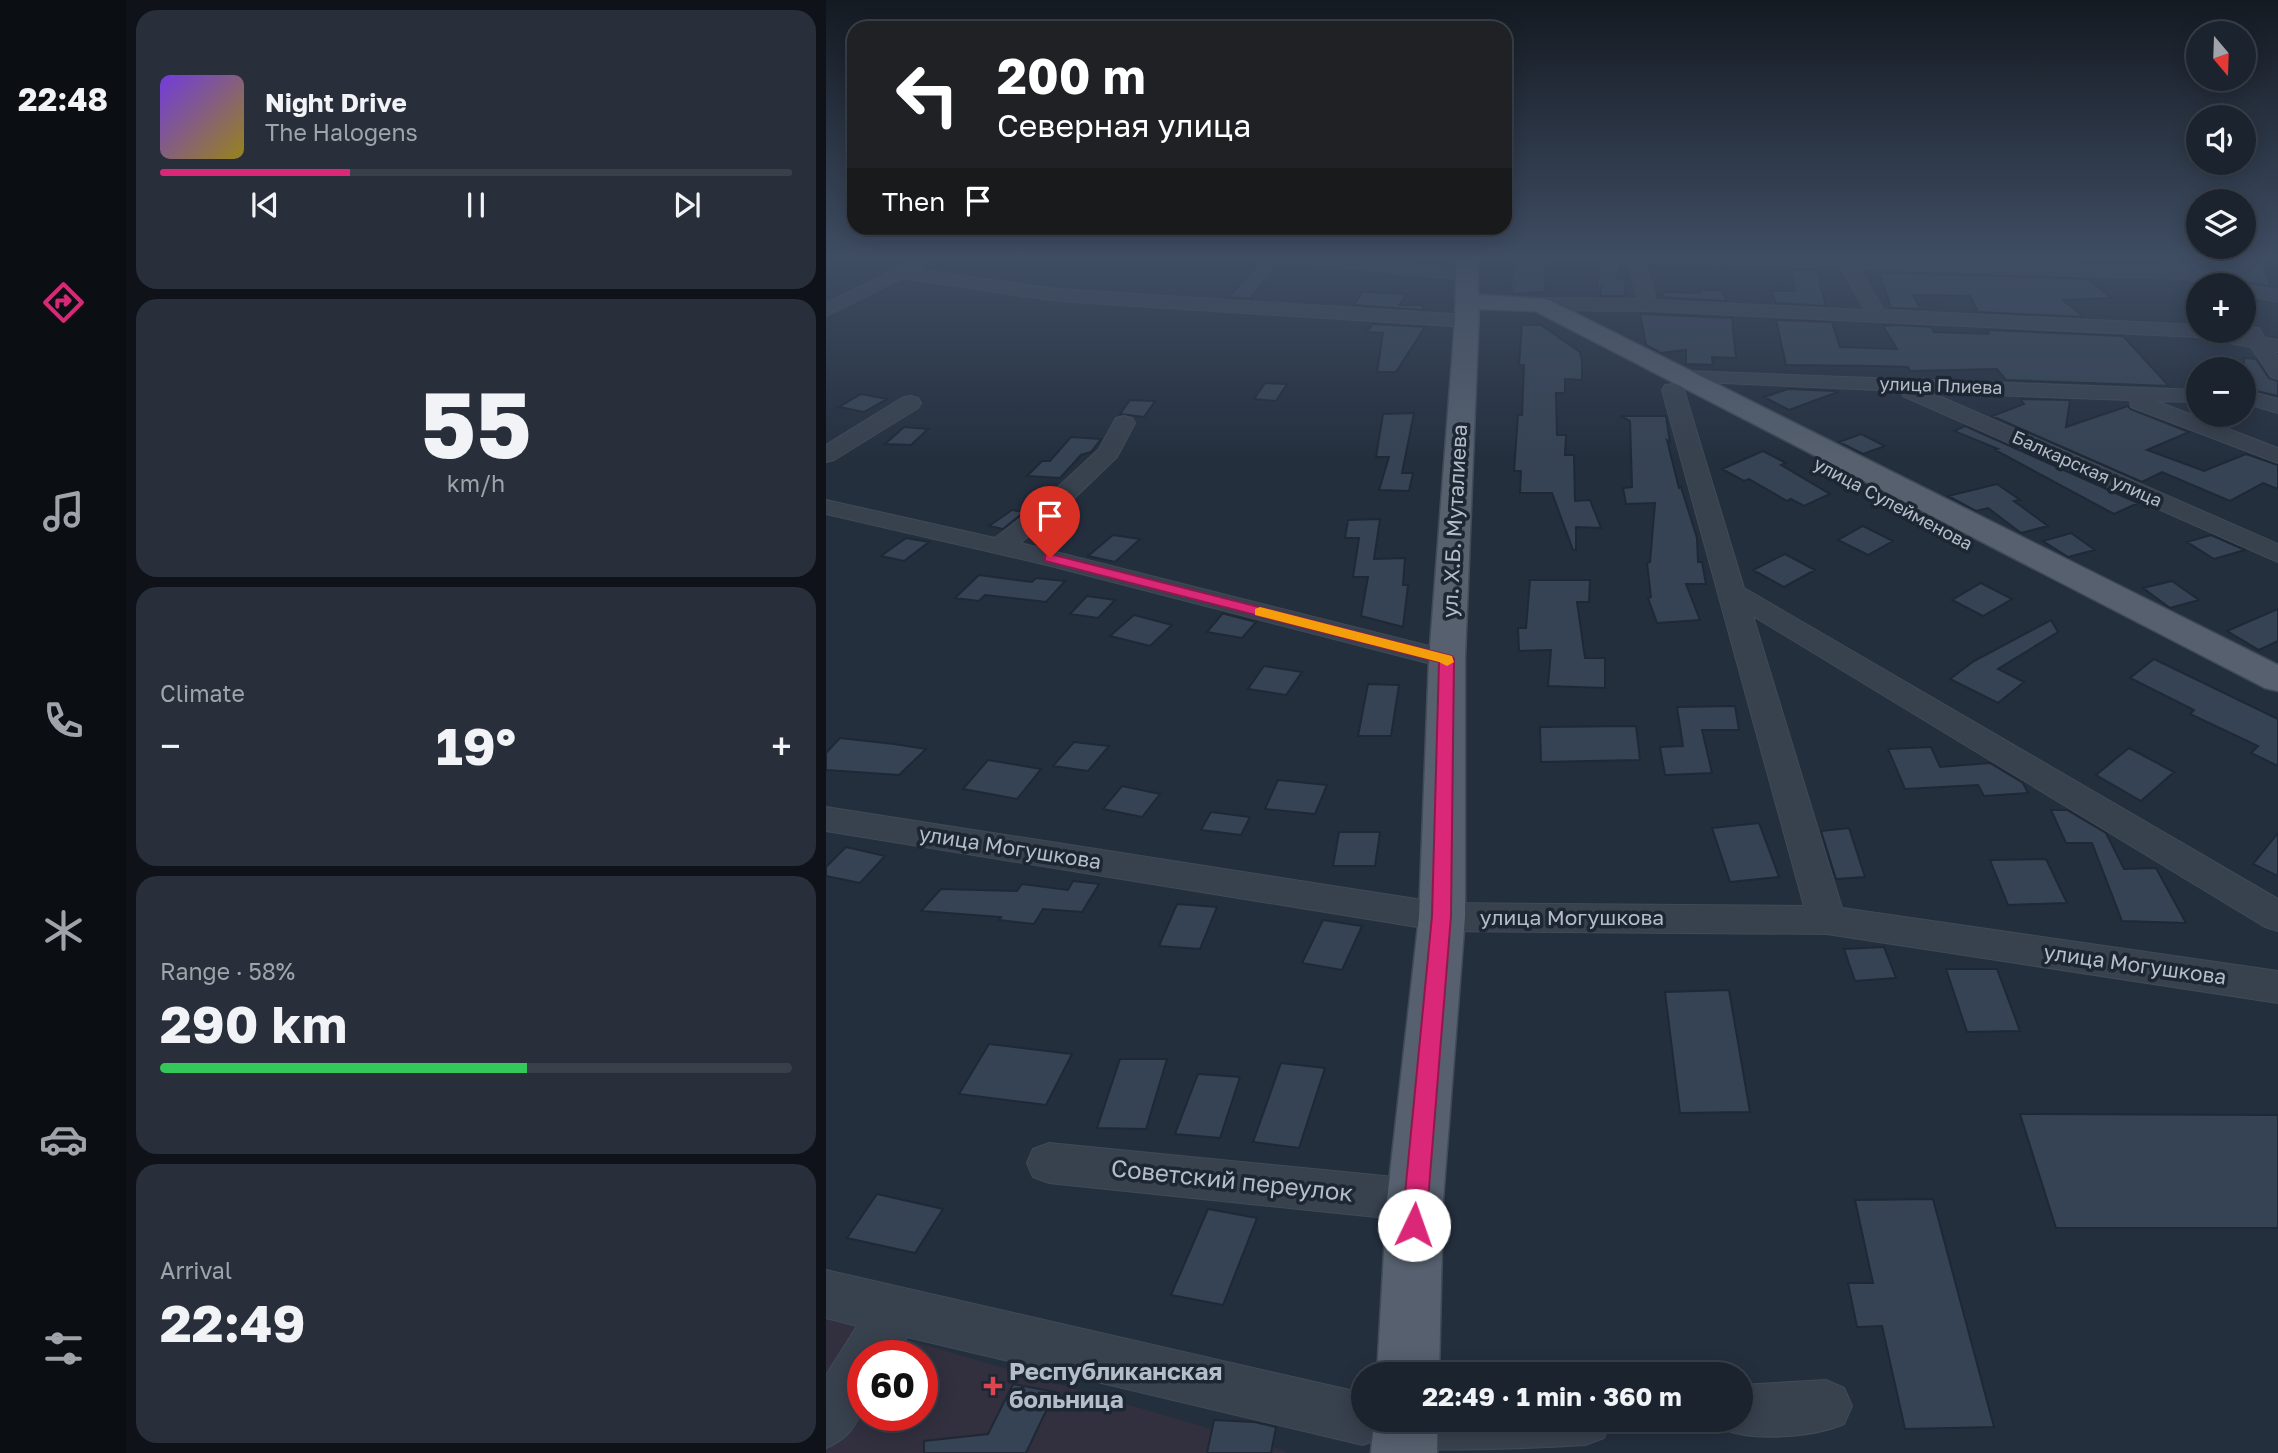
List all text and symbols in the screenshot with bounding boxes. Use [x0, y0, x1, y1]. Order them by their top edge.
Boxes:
north arrow [2186, 21, 2256, 91]
map controls [2186, 21, 2256, 427]
text: 200 m [997, 46, 1146, 105]
icon: left [882, 49, 973, 140]
text: 22:48 [18, 80, 108, 118]
text: Night Drive [265, 87, 407, 118]
button: sound [2186, 105, 2256, 175]
text: Северная улица [997, 106, 1251, 144]
text: The Halogens [265, 118, 418, 146]
icon: arrive [959, 182, 997, 220]
icon: previous [246, 186, 284, 224]
icon: pause [457, 186, 495, 224]
icon: next [668, 186, 706, 224]
text: Then [882, 186, 945, 217]
button: layers [2186, 189, 2256, 259]
button: + [2186, 273, 2256, 343]
icon: directions [39, 278, 88, 327]
button: − [2186, 357, 2256, 427]
text: 55 [420, 369, 532, 478]
street label: улица Плиева [1879, 372, 2003, 398]
street label: ул. Х.Б. Муталиева [1436, 423, 1472, 618]
street label: Балкарская улица [2009, 425, 2166, 511]
street label: улица Сулейменова [1810, 452, 1977, 554]
text: km/h [447, 469, 505, 497]
pin [1020, 486, 1080, 558]
icon: music [39, 487, 88, 536]
icon: arrive [1031, 497, 1069, 535]
text: Climate [160, 679, 245, 707]
icon: phone [39, 696, 88, 745]
text: 19° [436, 714, 516, 776]
text: − [160, 723, 181, 768]
text: + [771, 723, 792, 768]
street label: улица Могушкова [917, 820, 1103, 874]
street label: улица Могушкова [1480, 904, 1664, 930]
icon: climate [39, 906, 88, 955]
street label: улица Могушкова [2042, 938, 2228, 990]
text: Range · 58% [160, 957, 295, 985]
text: 290 km [160, 992, 347, 1054]
icon: car [39, 1115, 88, 1164]
street label: Советский переулок [1110, 1152, 1355, 1207]
position arrow [1377, 1188, 1451, 1262]
text: Arrival [160, 1256, 232, 1284]
text: 22:49 [160, 1291, 306, 1353]
icon: filters [39, 1324, 88, 1373]
speed limit sign: 60 [847, 1340, 938, 1431]
place label: Республиканская больница [1009, 1356, 1222, 1413]
marker: Республиканская больница [983, 1376, 1003, 1396]
text: 22:49 · 1 min · 360 m [1422, 1381, 1682, 1412]

